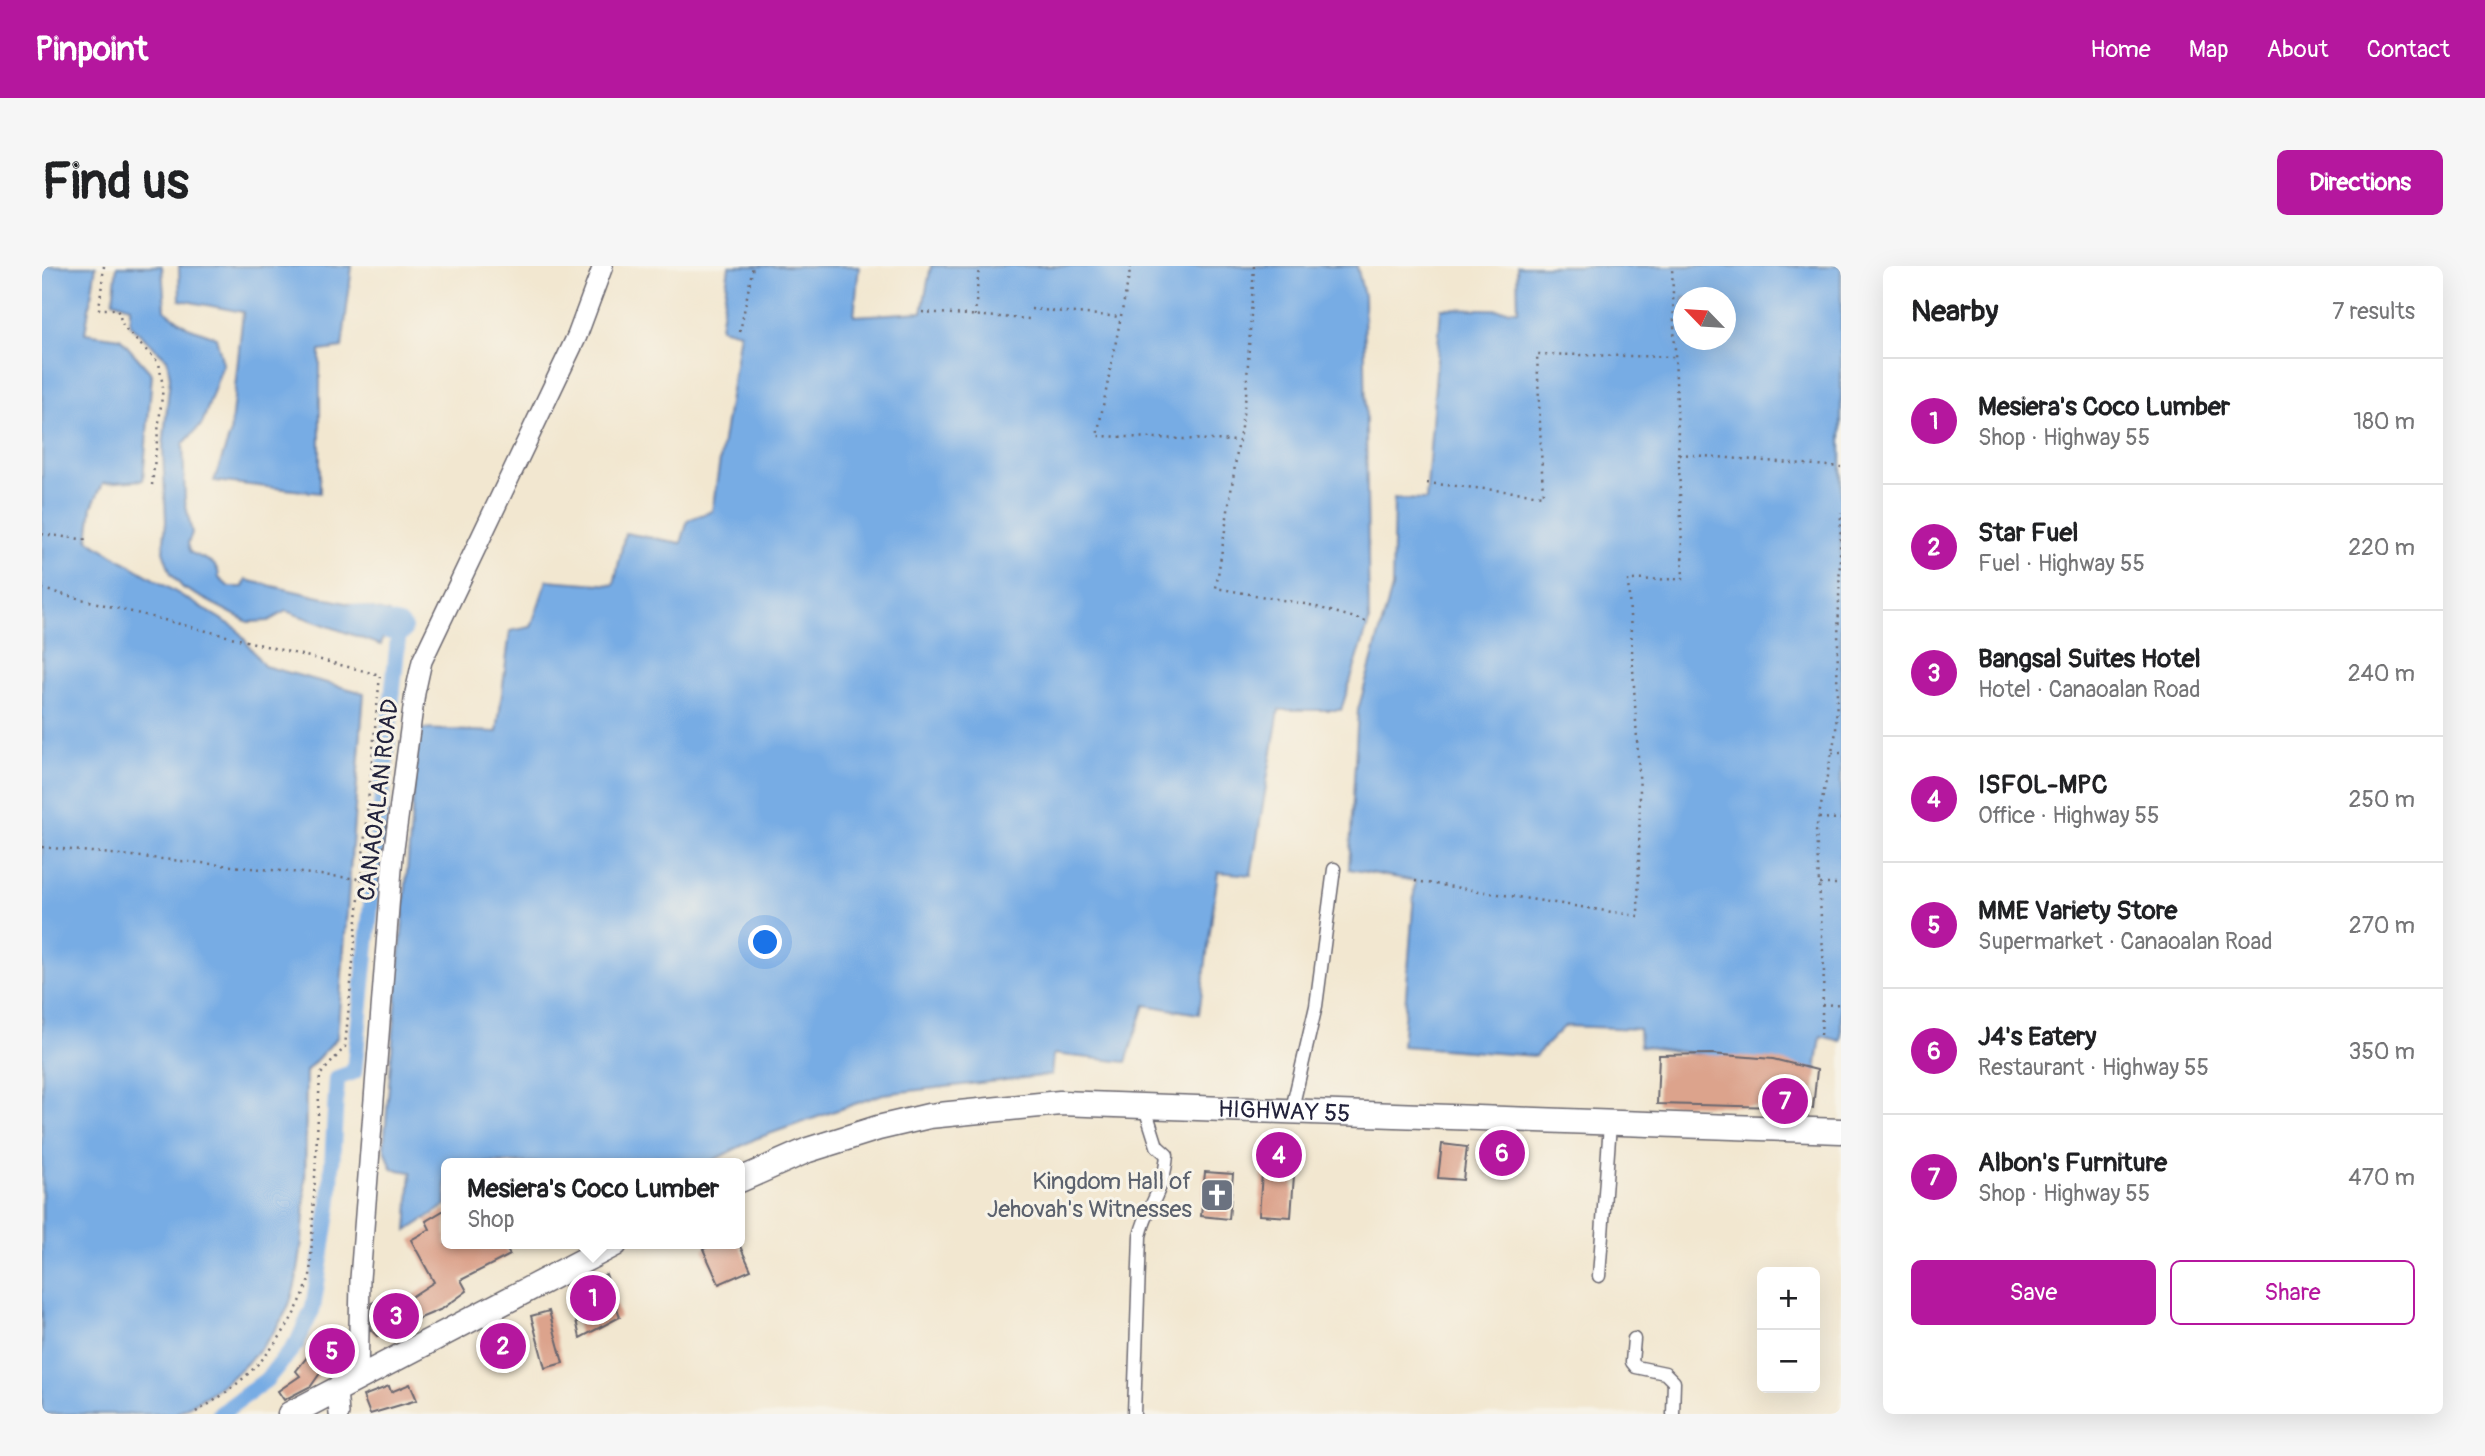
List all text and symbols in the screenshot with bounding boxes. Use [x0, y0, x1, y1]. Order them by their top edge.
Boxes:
text: Pinpoint [35, 29, 148, 70]
text: Home [2090, 35, 2151, 64]
text: Map [2189, 35, 2229, 64]
text: About [2267, 35, 2329, 64]
text: Contact [2367, 35, 2450, 64]
button: Directions [2277, 150, 2443, 215]
text: Find us [42, 152, 189, 213]
north arrow [1673, 287, 1736, 350]
text: Nearby [1911, 293, 1998, 330]
text: 7 results [2332, 297, 2415, 326]
text: Mesiera's Coco Lumber [1978, 391, 2230, 423]
text: 1 [1930, 407, 1939, 436]
text: 180 m [2353, 407, 2415, 436]
text: Shop · Highway 55 [1978, 423, 2150, 452]
text: Star Fuel [1978, 517, 2078, 549]
text: 2 [1928, 533, 1940, 562]
text: 220 m [2348, 533, 2415, 562]
text: Fuel · Highway 55 [1978, 549, 2145, 578]
text: Bangsal Suites Hotel [1978, 643, 2201, 675]
text: 3 [1928, 659, 1940, 688]
text: 240 m [2348, 659, 2415, 688]
text: Hotel · Canaoalan Road [1978, 675, 2200, 704]
street label: CANAOALAN ROAD [352, 697, 405, 903]
text: ISFOL-MPC [1978, 769, 2108, 801]
text: 4 [1927, 785, 1941, 814]
text: 250 m [2349, 785, 2415, 814]
text: Office · Highway 55 [1978, 801, 2159, 830]
text: MME Variety Store [1978, 895, 2177, 927]
text: 5 [1928, 911, 1940, 940]
text: 270 m [2349, 911, 2415, 940]
your location [748, 925, 782, 959]
text: Supermarket · Canaoalan Road [1978, 927, 2272, 956]
text: J4's Eatery [1978, 1021, 2096, 1053]
text: 6 [1927, 1037, 1941, 1066]
text: 350 m [2349, 1037, 2415, 1066]
text: Restaurant · Highway 55 [1978, 1053, 2209, 1082]
pin: 7 [1762, 1075, 1808, 1127]
street label: HIGHWAY 55 [1217, 1095, 1351, 1128]
pin: 6 [1479, 1127, 1525, 1179]
pin: 4 [1256, 1129, 1302, 1181]
text: Albon's Furniture [1978, 1147, 2167, 1179]
popup [441, 1158, 745, 1249]
text: 7 [1928, 1163, 1940, 1192]
text: 470 m [2348, 1163, 2415, 1192]
place label: Kingdom Hall of Jehovah's Witnesses [987, 1167, 1192, 1224]
text: Mesiera's Coco Lumber [467, 1173, 719, 1205]
church icon: Kingdom Hall of Jehovah's Witnesses [1198, 1176, 1236, 1214]
text: Shop · Highway 55 [1978, 1179, 2150, 1208]
text: Shop [467, 1205, 515, 1234]
button: Save [1911, 1260, 2156, 1325]
button: Share [2170, 1260, 2415, 1325]
map controls [1757, 1267, 1820, 1393]
button: + [1757, 1267, 1820, 1330]
pin: 1 [570, 1272, 616, 1324]
pin: 3 [373, 1290, 419, 1342]
pin: 2 [480, 1320, 526, 1372]
pin: 5 [309, 1325, 355, 1377]
button: − [1757, 1330, 1820, 1393]

